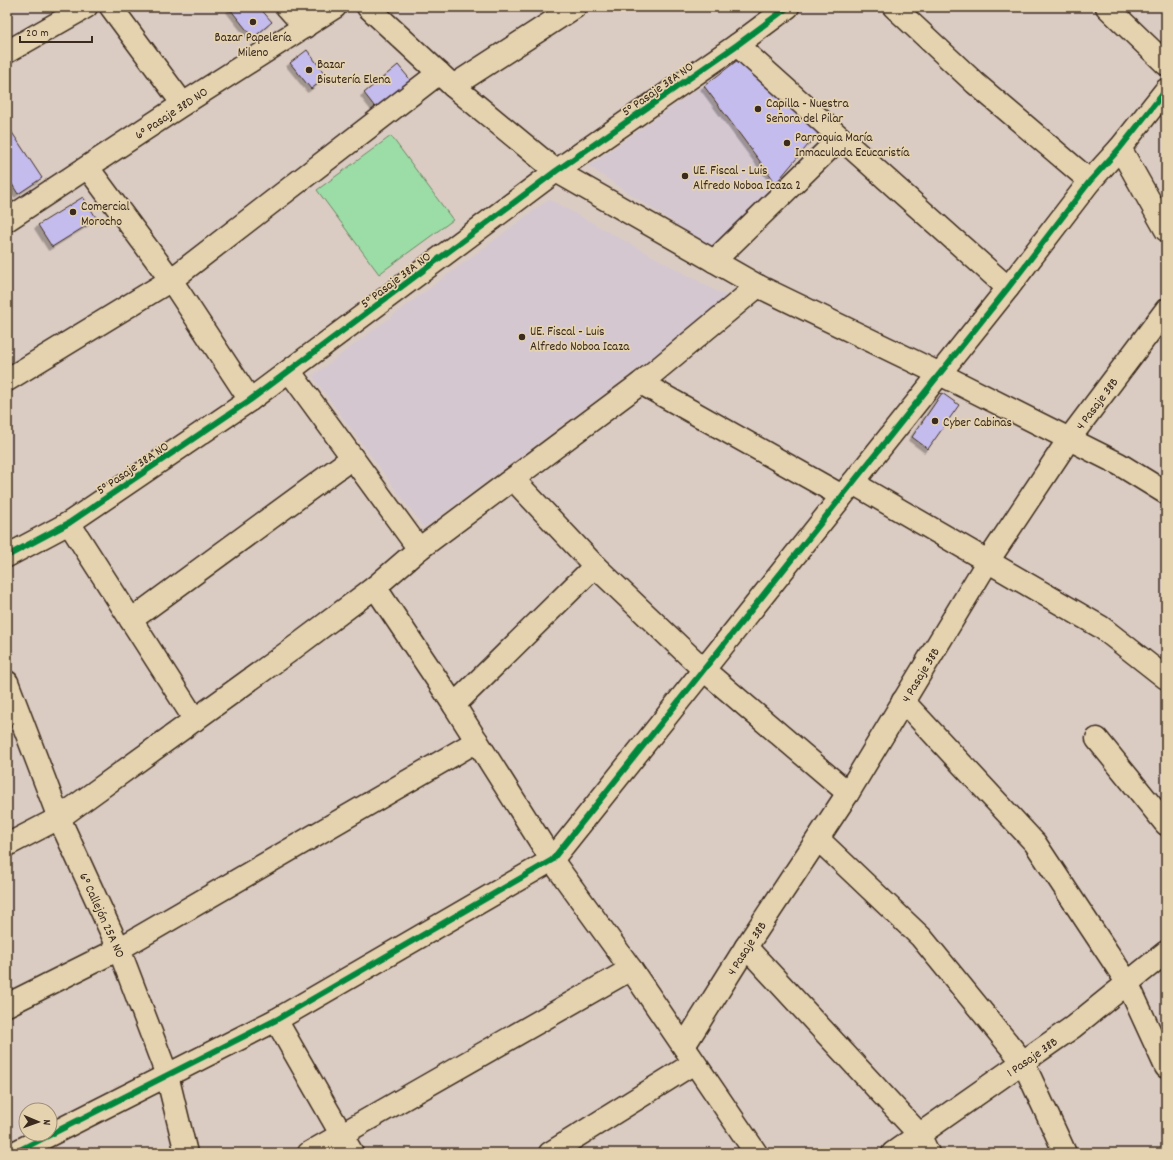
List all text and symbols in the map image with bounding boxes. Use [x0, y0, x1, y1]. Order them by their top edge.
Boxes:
marker: Bazar Papelería Mileno [248, 17, 258, 27]
scale bar [20, 18, 92, 44]
text: 20 m [26, 25, 49, 42]
place label: Bazar Papelería Mileno [215, 29, 292, 63]
place label: Bazar Bisutería Elena [317, 56, 391, 90]
street label: 5° Pasaje 38A NO [619, 58, 698, 122]
marker: Bazar Bisutería Elena [304, 65, 314, 75]
street label: 6° Pasaje 38D NO [132, 83, 212, 145]
place label: Capilla - Nuestra Señora del Pilar [766, 95, 849, 129]
marker: Capilla - Nuestra Señora del Pilar [753, 104, 763, 114]
place label: Parroquia María Inmaculada Ecucaristía [795, 129, 910, 163]
marker: Parroquia María Inmaculada Ecucaristía [782, 138, 792, 148]
place label: UE. Fiscal - Luis Alfredo Noboa Icaza 2 [693, 162, 801, 196]
marker: UE. Fiscal - Luis Alfredo Noboa Icaza 2 [680, 171, 690, 181]
place label: Comercial Morocho [81, 198, 129, 232]
marker: Comercial Morocho [68, 207, 78, 217]
street label: 5° Pasaje 38A NO [357, 248, 436, 314]
place label: UE. Fiscal - Luis Alfredo Noboa Icaza [530, 323, 630, 357]
marker: UE. Fiscal - Luis Alfredo Noboa Icaza [517, 332, 527, 342]
street label: 4 Pasaje 38B [1072, 374, 1124, 435]
place label: Cyber Cabinas [943, 414, 1012, 433]
marker: Cyber Cabinas [930, 416, 940, 426]
street label: 5° Pasaje 38A NO [93, 438, 173, 500]
street label: 4 Pasaje 38B [898, 645, 946, 707]
street label: 6° Callejón 25A NO [73, 870, 128, 961]
street label: 4 Pasaje 38B [723, 918, 772, 980]
street label: 1 Pasaje 38B [1003, 1034, 1062, 1083]
north arrow [18, 1102, 58, 1142]
text: N [38, 1119, 54, 1126]

